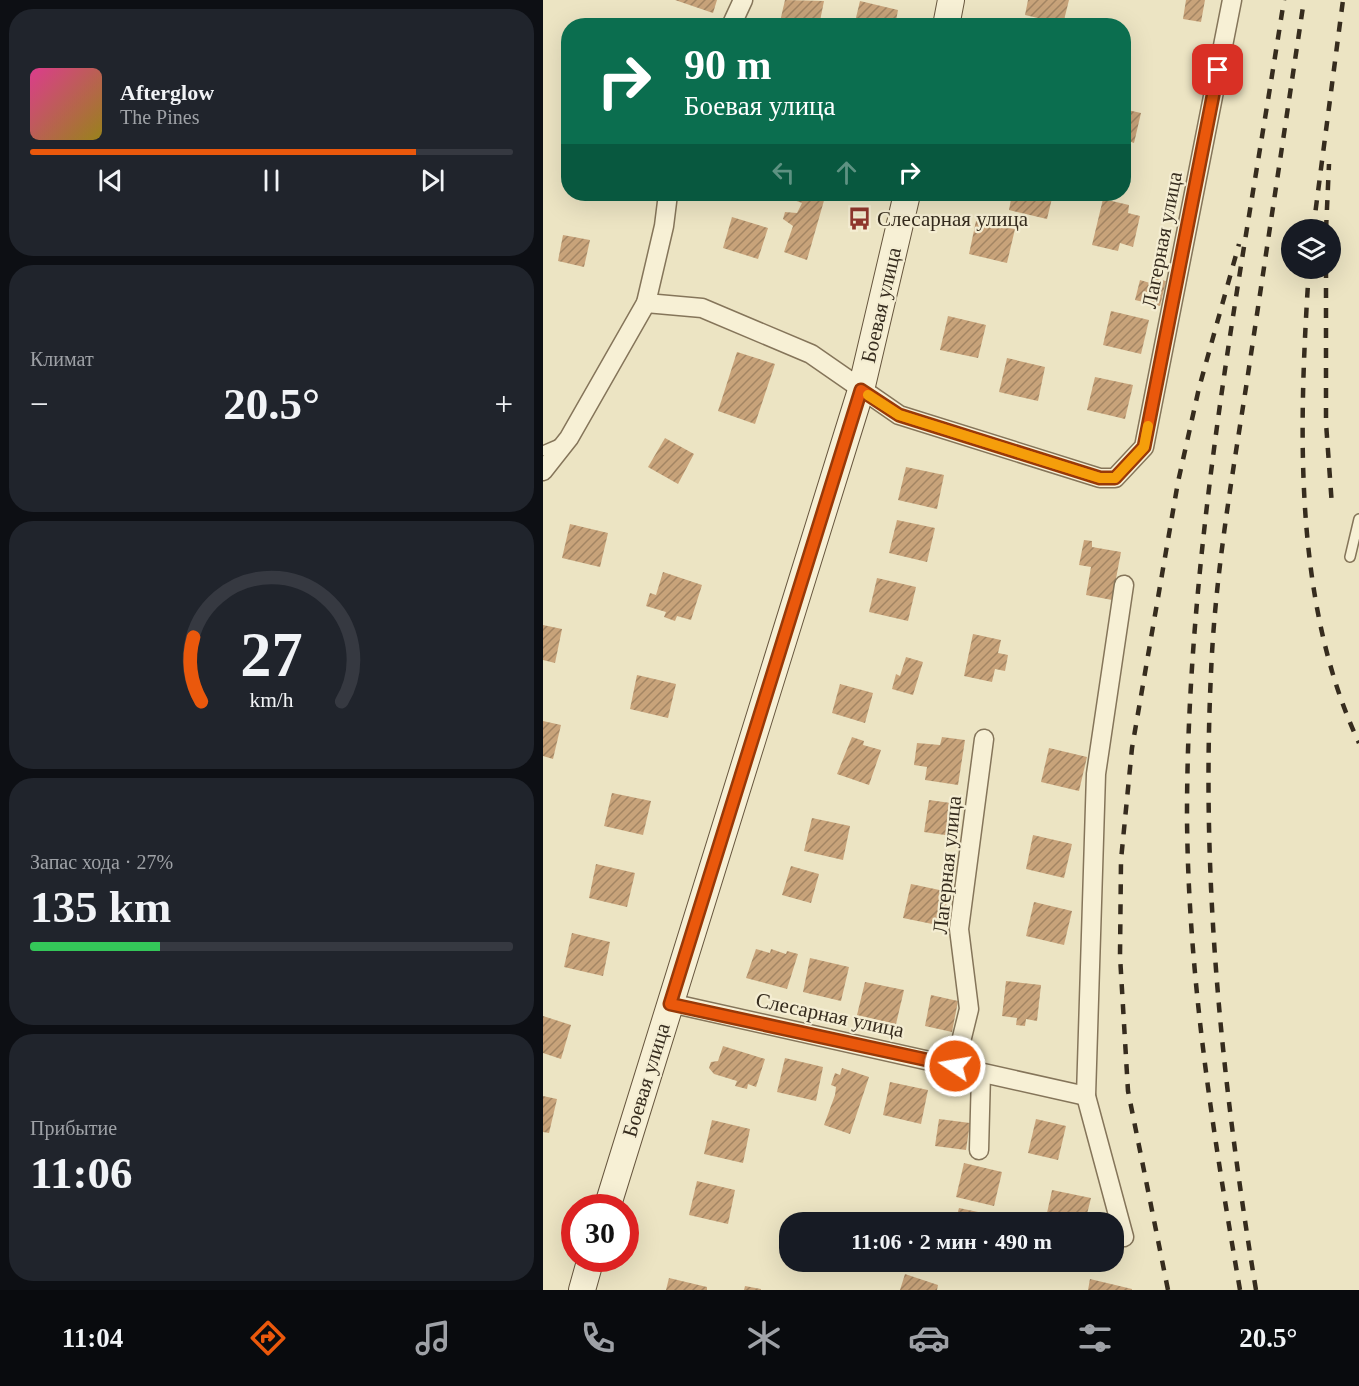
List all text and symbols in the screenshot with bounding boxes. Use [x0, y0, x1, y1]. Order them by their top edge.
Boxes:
icon: right [585, 42, 663, 120]
text: 90 m [684, 42, 772, 88]
pin [1192, 44, 1243, 95]
icon: arrive [1201, 53, 1234, 86]
text: Afterglow [120, 80, 214, 105]
text: Боевая улица [684, 91, 836, 121]
text: The Pines [120, 106, 199, 128]
icon: left [767, 156, 800, 189]
icon: ahead [830, 156, 863, 189]
icon: right [893, 156, 926, 189]
icon: previous [94, 164, 127, 197]
icon: pause [255, 164, 288, 197]
icon: next [416, 164, 449, 197]
street label: Лагерная улица [1137, 169, 1187, 311]
bus stop icon: Слесарная улица [846, 206, 872, 232]
place label: Слесарная улица [877, 207, 1029, 231]
map controls [1281, 219, 1341, 279]
button: layers [1281, 219, 1341, 279]
street label: Боевая улица [856, 244, 906, 365]
text: Климат [30, 348, 94, 370]
text: 20.5° [223, 379, 320, 429]
text: − [30, 386, 49, 422]
text: + [494, 386, 513, 422]
text: 27 [240, 620, 303, 689]
text: km/h [249, 688, 294, 712]
street label: Лагерная улица [928, 794, 966, 935]
text: Запас хода · 27% [30, 851, 173, 873]
text: 135 km [30, 882, 171, 932]
street label: Слесарная улица [754, 988, 907, 1043]
street label: Боевая улица [617, 1019, 675, 1140]
position arrow [923, 1034, 987, 1098]
text: Прибытие [30, 1117, 117, 1139]
text: 11:06 [30, 1148, 133, 1198]
speed limit sign: 30 [561, 1194, 639, 1272]
text: 11:06 · 2 мин · 490 m [851, 1229, 1052, 1254]
icon: directions [247, 1317, 289, 1359]
icon: music [412, 1317, 454, 1359]
icon: phone [577, 1317, 619, 1359]
icon: climate [743, 1317, 785, 1359]
icon: car [908, 1317, 950, 1359]
icon: filters [1074, 1317, 1116, 1359]
text: 11:04 [62, 1323, 123, 1353]
text: 20.5° [1239, 1323, 1297, 1353]

